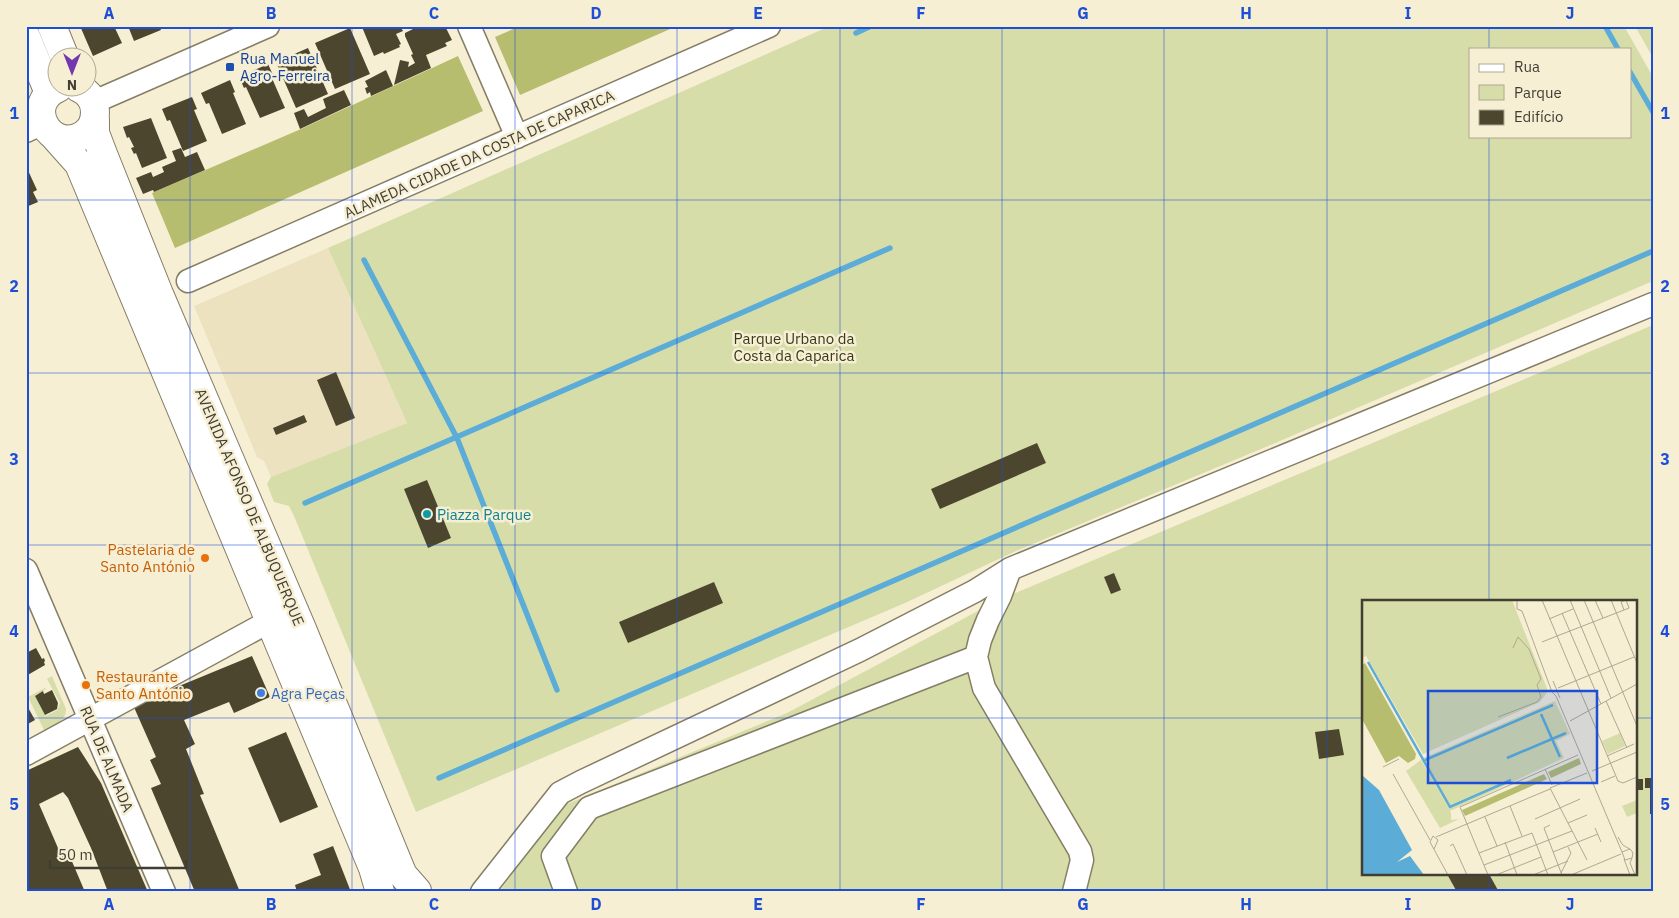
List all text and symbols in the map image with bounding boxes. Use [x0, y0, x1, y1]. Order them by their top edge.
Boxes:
text: A [104, 3, 115, 23]
text: B [266, 3, 277, 23]
text: C [429, 3, 439, 23]
text: D [590, 3, 602, 23]
text: E [753, 3, 763, 23]
text: F [916, 3, 926, 23]
text: G [1077, 3, 1089, 23]
text: H [1240, 3, 1252, 23]
text: I [1405, 3, 1412, 23]
text: J [1566, 3, 1574, 23]
north arrow [48, 48, 98, 98]
legend [1469, 48, 1632, 138]
place label: Rua Manuel Agro-Ferreira [240, 49, 330, 85]
text: Rua [1514, 57, 1540, 76]
marker: Rua Manuel Agro-Ferreira [224, 61, 236, 73]
text: N [67, 76, 77, 94]
text: Parque [1514, 83, 1562, 102]
street label: ALAMEDA CIDADE DA COSTA DE CAPARICA [341, 85, 618, 222]
text: 1 [9, 103, 19, 123]
text: 1 [1660, 103, 1670, 123]
text: Edifício [1514, 107, 1563, 126]
text: 2 [9, 276, 19, 296]
text: 2 [1660, 276, 1670, 296]
park label: Parque Urbano da Costa da Caparica [734, 329, 854, 365]
street label: AVENIDA AFONSO DE ALBUQUERQUE [191, 385, 309, 629]
text: 3 [9, 449, 19, 469]
text: 3 [1660, 449, 1670, 469]
place label: Piazza Parque [437, 505, 531, 524]
marker: Piazza Parque [421, 508, 433, 520]
place label: Pastelaria de Santo António [100, 540, 195, 576]
marker: Pastelaria de Santo António [199, 552, 211, 564]
inset map [1362, 600, 1636, 876]
text: 4 [9, 621, 19, 641]
text: 4 [1660, 621, 1670, 641]
place label: Restaurante Santo António [96, 667, 191, 703]
marker: Restaurante Santo António [80, 679, 92, 691]
place label: Agra Peças [271, 684, 345, 703]
marker: Agra Peças [255, 687, 267, 699]
street label: RUA DE ALMADA [76, 703, 138, 815]
text: 5 [9, 794, 19, 814]
text: 5 [1660, 794, 1670, 814]
scale bar [50, 838, 186, 870]
text: 50 m [58, 845, 93, 864]
text: A [104, 894, 115, 914]
text: B [266, 894, 277, 914]
text: C [429, 894, 439, 914]
text: D [590, 894, 602, 914]
text: E [753, 894, 763, 914]
text: F [916, 894, 926, 914]
text: G [1077, 894, 1089, 914]
text: H [1240, 894, 1252, 914]
text: I [1405, 894, 1412, 914]
text: J [1566, 894, 1574, 914]

